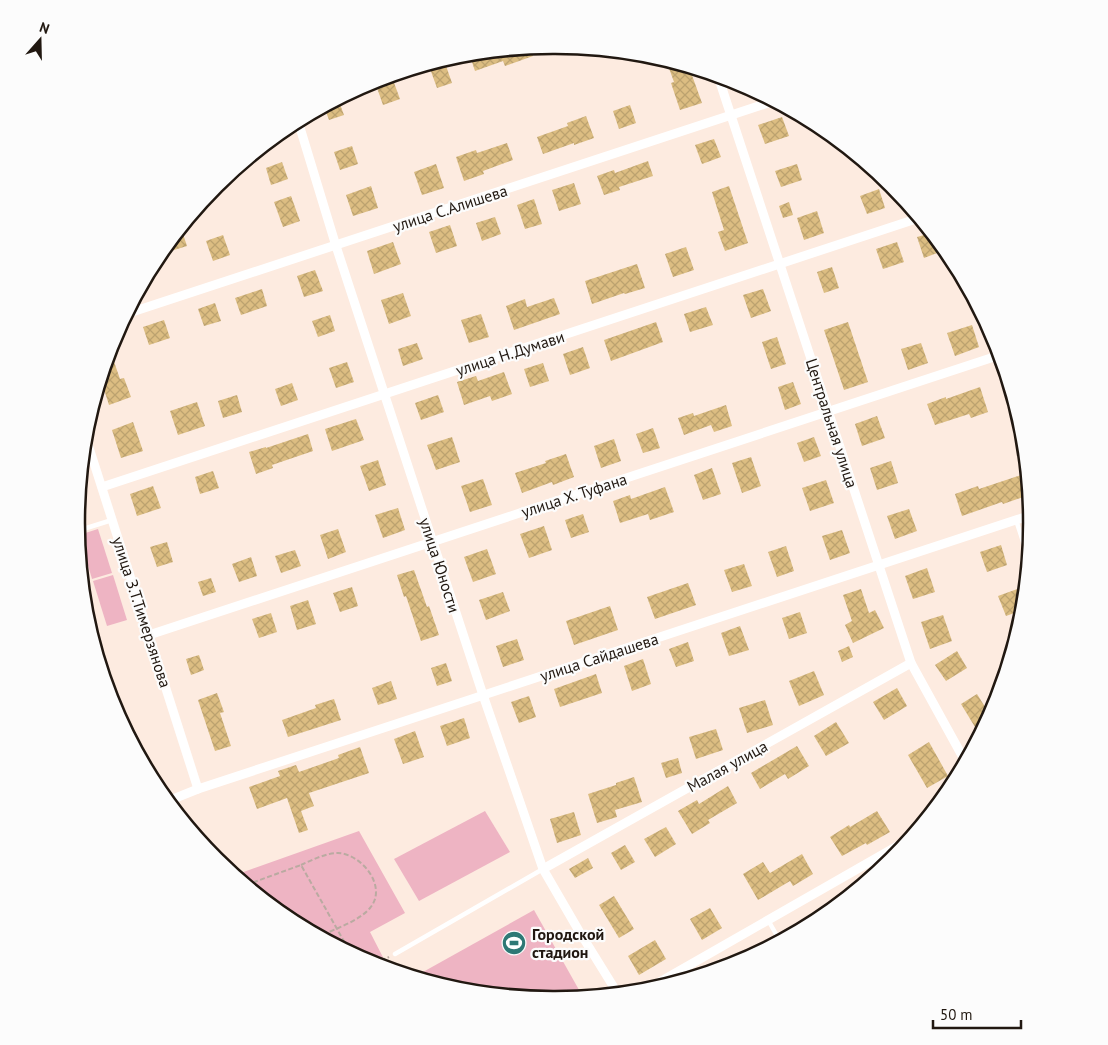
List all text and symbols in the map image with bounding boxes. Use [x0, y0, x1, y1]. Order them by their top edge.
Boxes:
north arrow [15, 15, 65, 65]
text: N [37, 18, 52, 38]
street label: улица С.Алишева [390, 180, 510, 236]
street label: улица Н.Думави [453, 326, 567, 380]
street label: Центральная улица [802, 356, 862, 490]
street label: улица Х. Туфана [519, 468, 629, 522]
street label: улица Юности [415, 515, 465, 615]
street label: улица З.Т.Тимерзянова [108, 534, 176, 690]
street label: улица Сайдашева [537, 628, 661, 686]
street label: Малая улица [683, 736, 771, 796]
place label: Городской стадион [532, 924, 604, 962]
sports icon: Городской стадион [501, 930, 527, 956]
scale bar [933, 998, 1020, 1030]
text: 50 m [940, 1005, 973, 1024]

